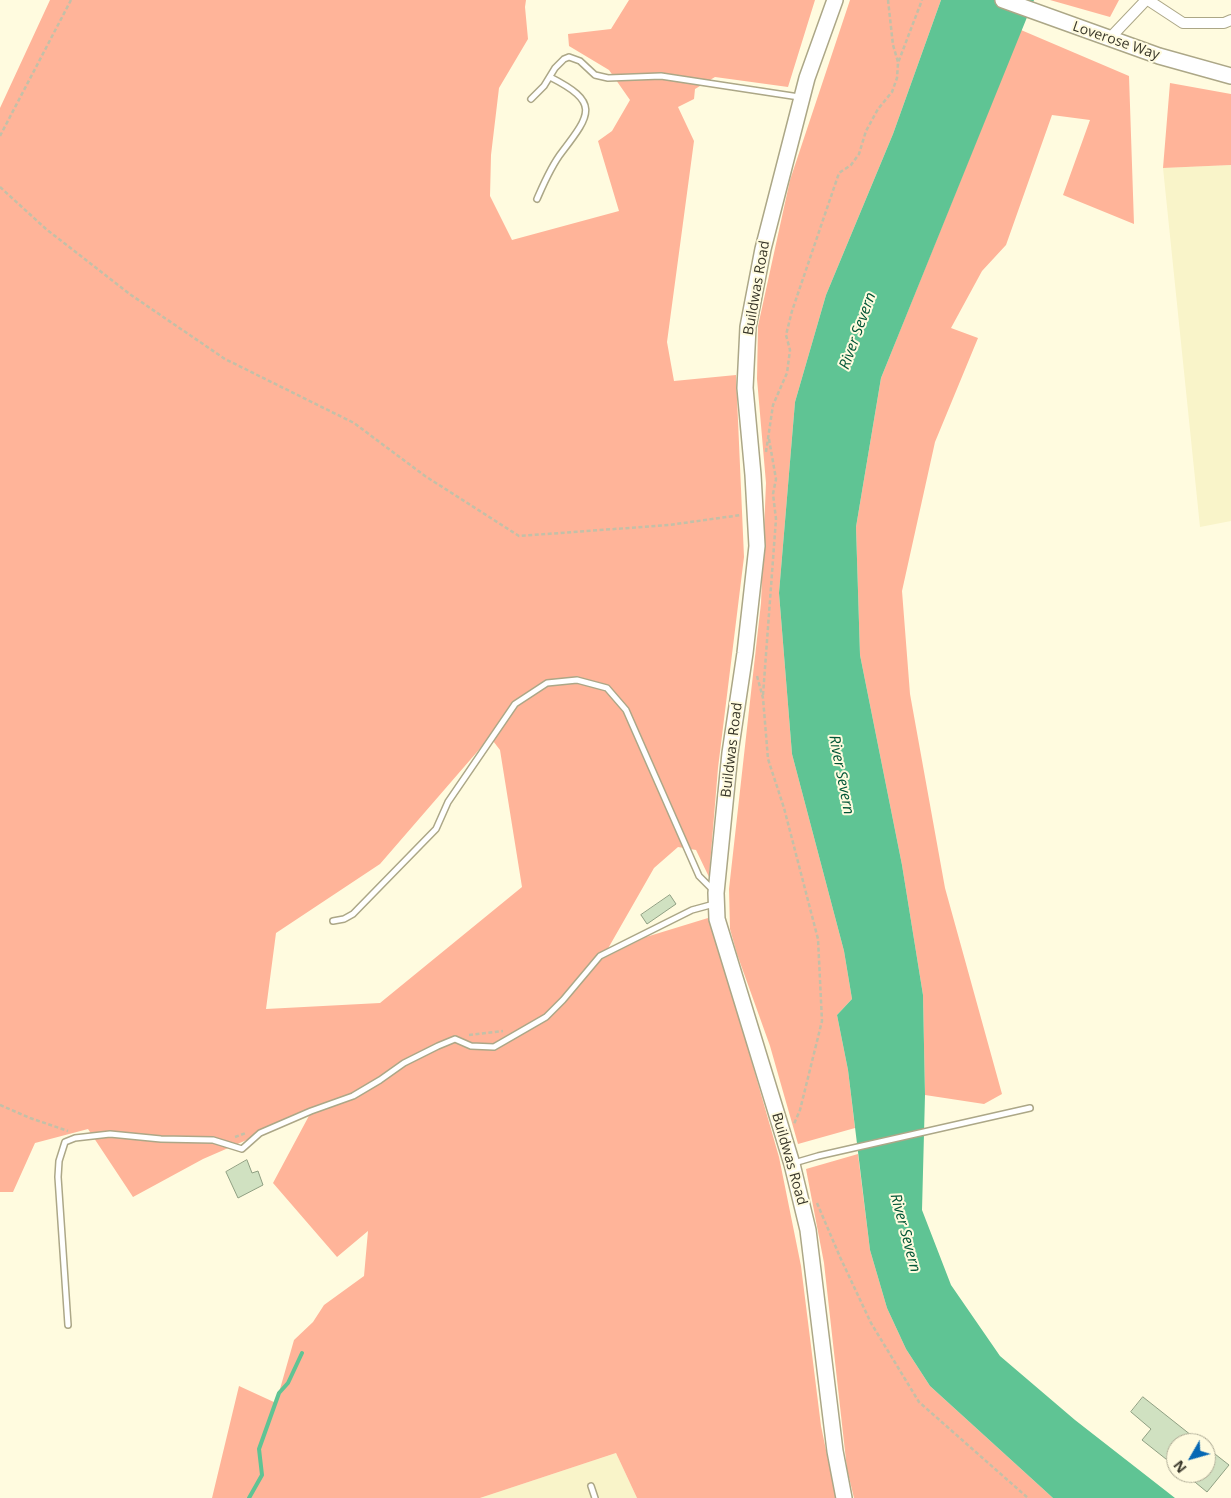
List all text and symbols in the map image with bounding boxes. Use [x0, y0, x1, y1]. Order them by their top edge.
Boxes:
street label: Loverose Way [1070, 18, 1162, 64]
street label: Buildwas Road [740, 239, 774, 337]
water label: River Severn [836, 290, 880, 372]
street label: Buildwas Road [718, 702, 746, 798]
water label: River Severn [824, 734, 858, 816]
street label: Buildwas Road [768, 1111, 810, 1207]
water label: River Severn [886, 1192, 924, 1274]
north arrow [1166, 1433, 1216, 1483]
text: N [1169, 1457, 1191, 1477]

